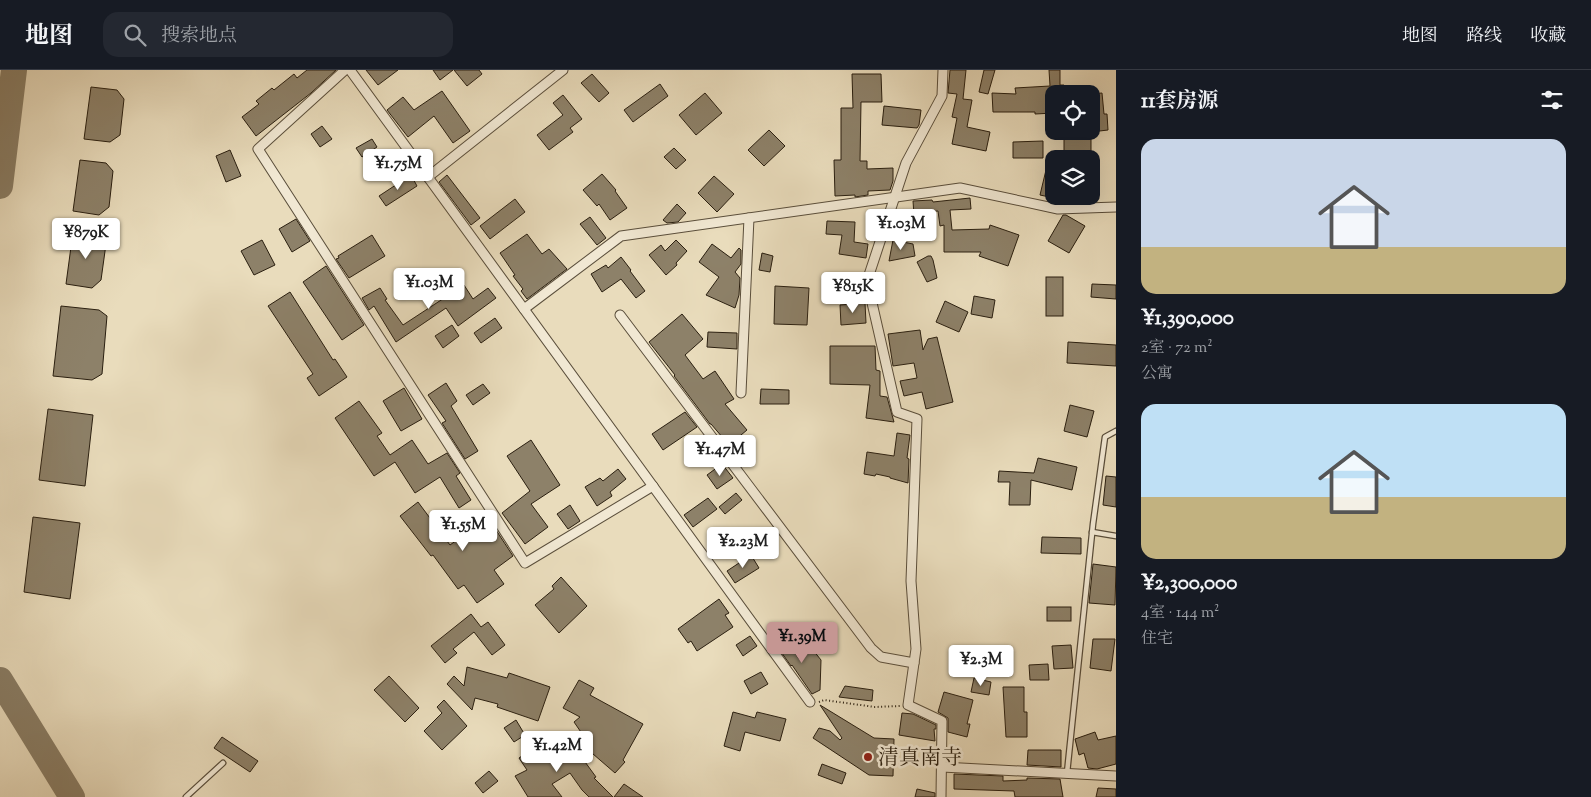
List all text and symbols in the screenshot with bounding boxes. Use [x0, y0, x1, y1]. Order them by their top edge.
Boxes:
search box [103, 12, 453, 57]
text: 地图 [25, 20, 73, 54]
icon: search [121, 21, 149, 49]
text: 搜索地点 [161, 23, 237, 50]
text: 地图 [1402, 24, 1438, 50]
text: 路线 [1466, 24, 1502, 50]
text: 收藏 [1530, 24, 1566, 50]
map controls [1045, 85, 1100, 205]
button: locate [1045, 85, 1100, 140]
icon: filters [1538, 86, 1566, 114]
text: 11套房源 [1141, 87, 1218, 117]
pin: ¥1.75M [357, 148, 439, 191]
button: layers [1045, 150, 1100, 205]
text: ¥1.75M [374, 153, 422, 176]
icon: home [1309, 172, 1399, 262]
pin: ¥1.03M [860, 208, 942, 251]
text: ¥1.03M [877, 213, 925, 236]
pin: ¥879K [51, 218, 121, 260]
text: ¥879K [63, 222, 109, 245]
pin: ¥1.03M [388, 268, 470, 310]
text: ¥1.03M [405, 272, 453, 295]
pin: ¥815K [818, 272, 888, 314]
text: ¥815K [832, 276, 874, 299]
text: ¥1,390,000 [1141, 304, 1234, 334]
text: 2室 · 72 m² [1141, 337, 1213, 360]
text: 公寓 [1141, 363, 1173, 386]
pin: ¥1.47M [679, 434, 761, 477]
icon: home [1309, 437, 1399, 527]
text: ¥1.47M [695, 439, 745, 462]
pin: ¥1.55M [422, 510, 504, 552]
text: ¥1.55M [440, 514, 486, 537]
pin: ¥2.23M [702, 526, 784, 569]
text: ¥2.23M [718, 531, 768, 554]
text: ¥2,300,000 [1141, 569, 1237, 599]
text: 4室 · 144 m² [1141, 602, 1220, 625]
pin: ¥1.39M [761, 622, 843, 664]
text: ¥1.39M [778, 626, 826, 649]
text: 住宅 [1141, 628, 1173, 651]
pin: ¥2.3M [946, 644, 1016, 687]
text: ¥2.3M [960, 649, 1002, 672]
pin: ¥1.42M [516, 730, 598, 773]
text: ¥1.42M [532, 735, 582, 758]
place label: 清真南寺 [878, 744, 962, 774]
marker: 清真南寺 [862, 751, 874, 763]

